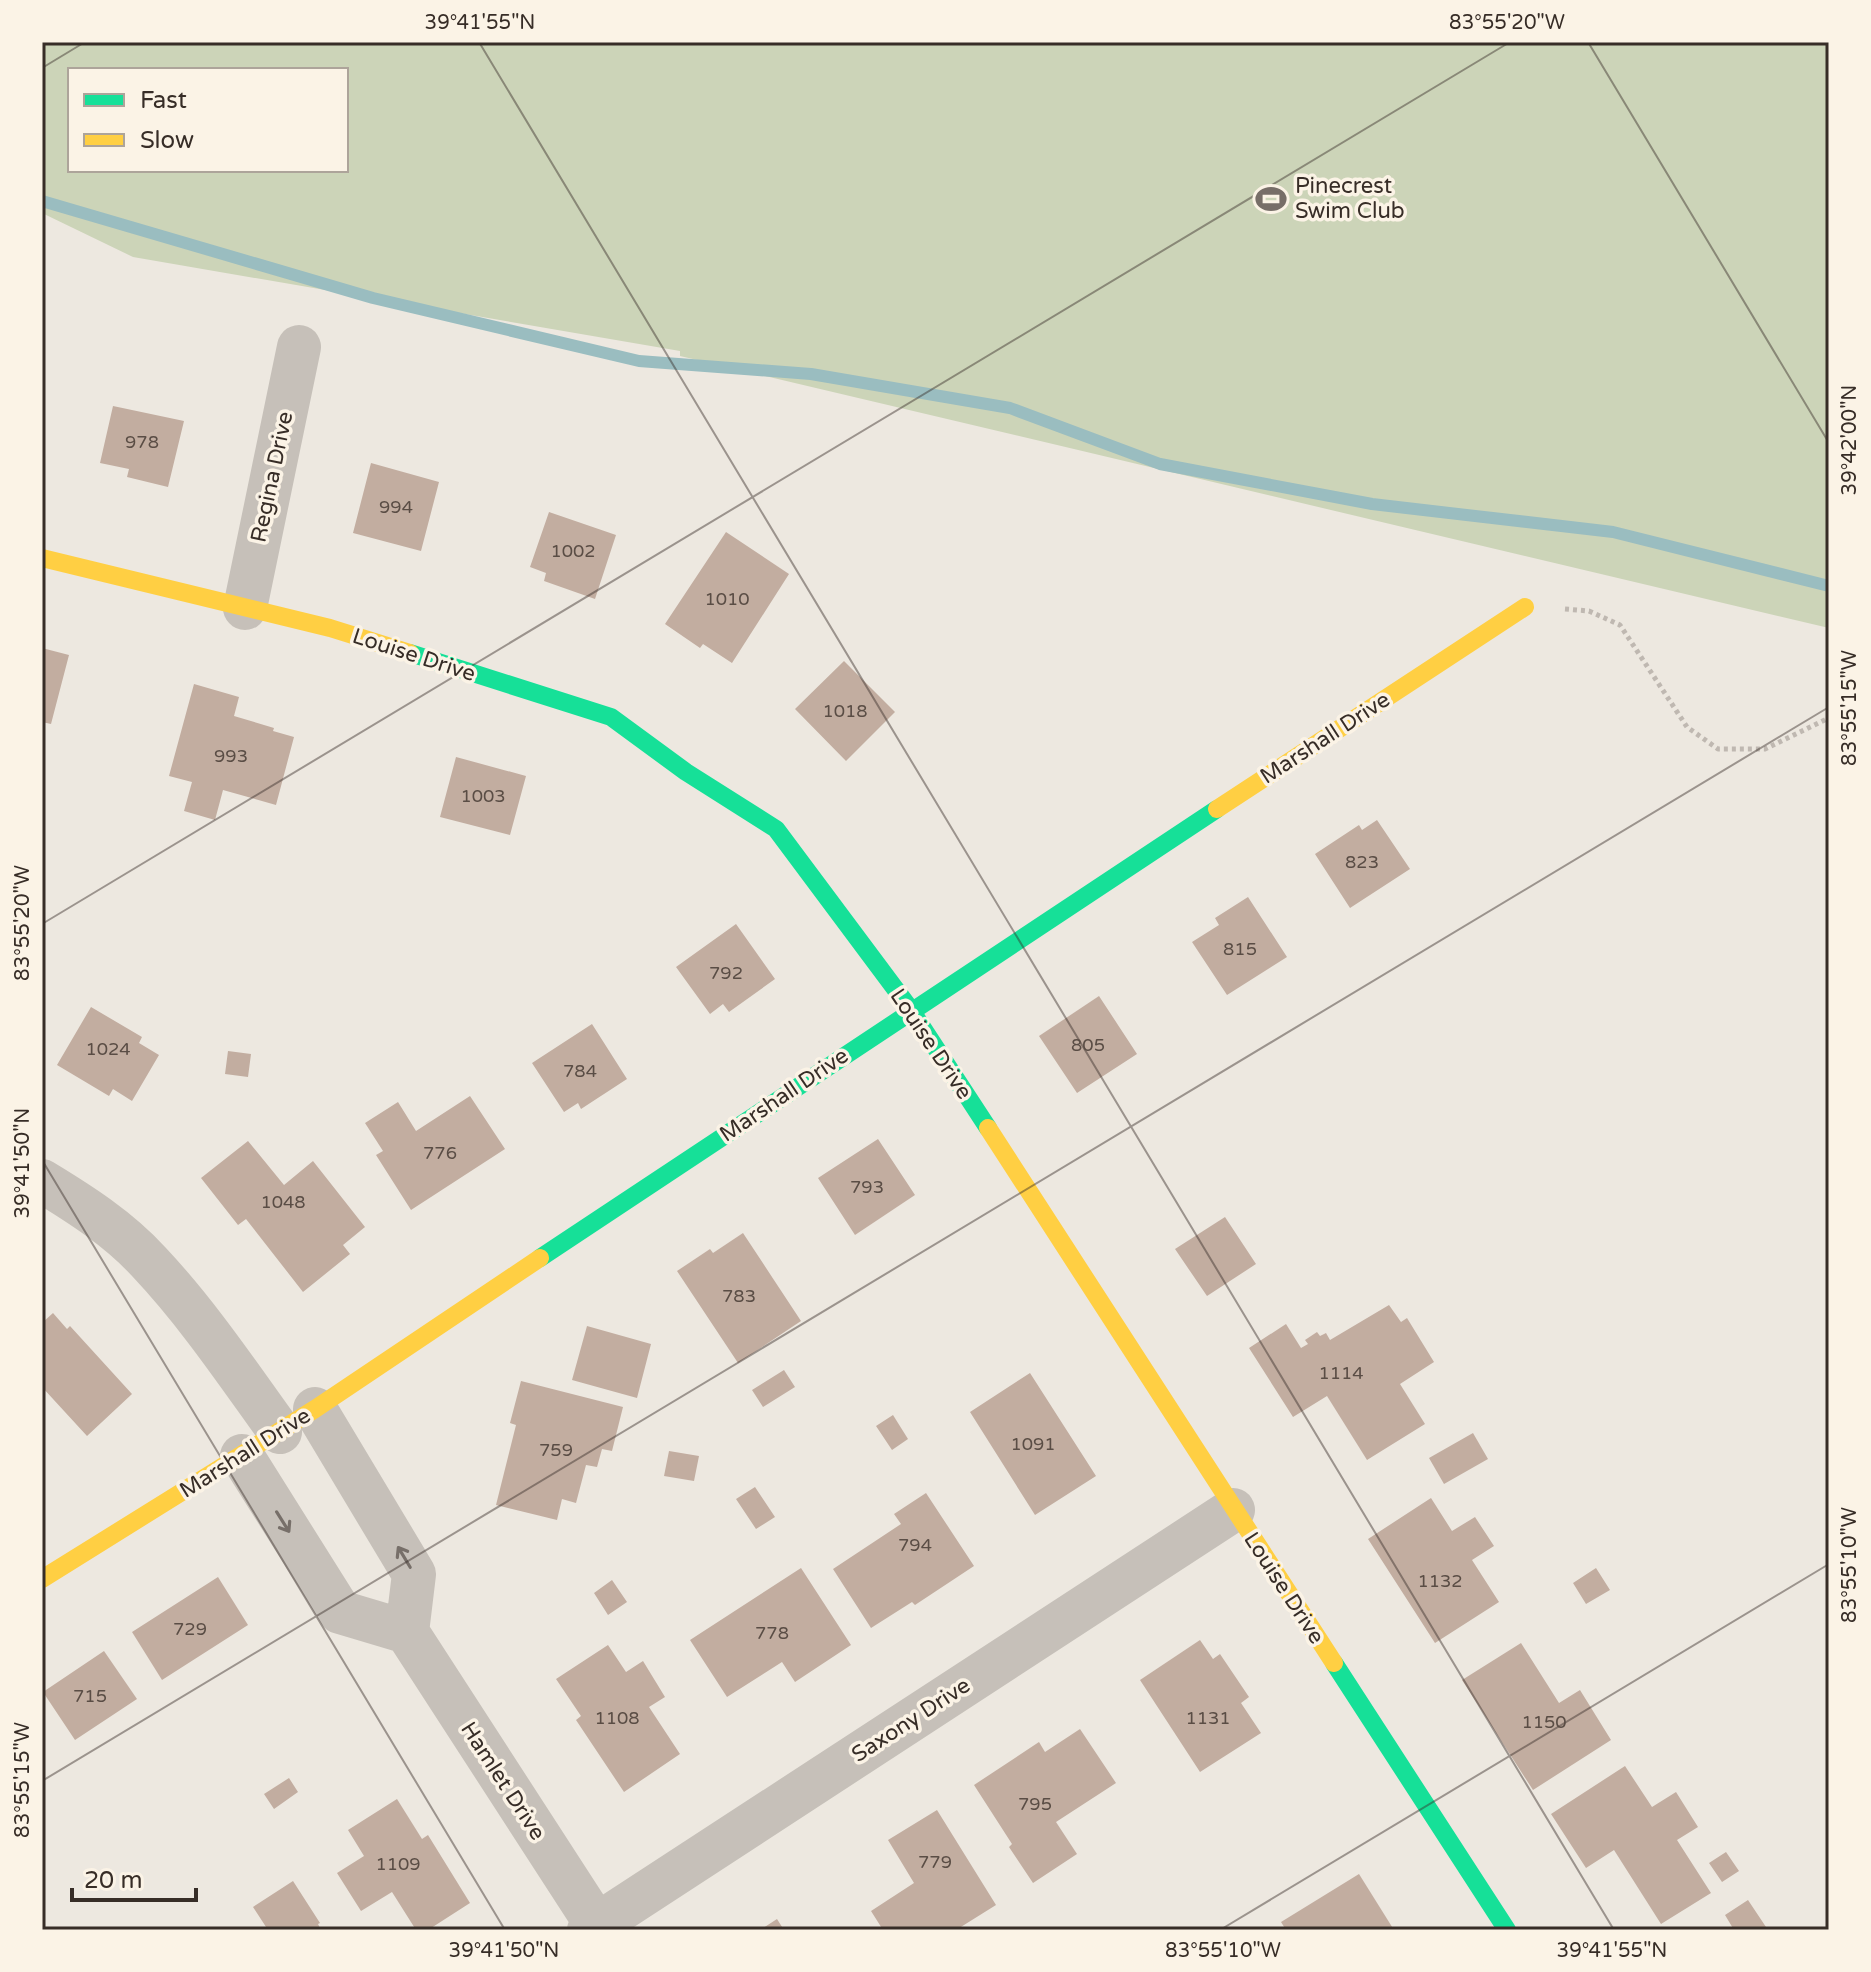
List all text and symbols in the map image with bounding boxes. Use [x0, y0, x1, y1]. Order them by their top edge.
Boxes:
text: 39°41'55"N [425, 11, 535, 35]
text: 83°55'20"W [1449, 11, 1565, 35]
legend [68, 68, 348, 172]
text: Fast [140, 86, 187, 115]
text: Slow [140, 126, 194, 155]
place label: Pinecrest Swim Club [1295, 173, 1405, 224]
sports icon: Pinecrest Swim Club [1254, 182, 1288, 216]
text: 39°42'00"N [1838, 385, 1862, 495]
street label: Regina Drive [245, 409, 299, 545]
house number: 978 [125, 431, 159, 453]
house number: 994 [379, 496, 413, 518]
house number: 1002 [550, 540, 596, 562]
house number: 1010 [704, 588, 750, 610]
street label: Louise Drive [349, 623, 479, 687]
text: 83°55'15"W [1838, 650, 1862, 766]
street label: Marshall Drive [1255, 686, 1395, 790]
house number: 1018 [822, 700, 868, 722]
house number: 993 [214, 745, 248, 767]
house number: 1003 [460, 785, 506, 807]
house number: 823 [1345, 851, 1379, 873]
text: 83°55'20"W [11, 865, 35, 981]
house number: 815 [1223, 938, 1257, 960]
house number: 792 [709, 962, 743, 984]
street label: Louise Drive [884, 984, 978, 1104]
house number: 805 [1071, 1034, 1105, 1056]
house number: 1024 [85, 1038, 131, 1060]
street label: Marshall Drive [715, 1042, 853, 1148]
house number: 784 [563, 1060, 597, 1082]
text: 39°41'50"N [11, 1108, 35, 1218]
house number: 776 [423, 1142, 457, 1164]
house number: 793 [850, 1176, 884, 1198]
house number: 1048 [260, 1191, 306, 1213]
house number: 783 [722, 1285, 756, 1307]
house number: 1114 [1318, 1362, 1364, 1384]
street label: Marshall Drive [175, 1402, 315, 1504]
house number: 1091 [1010, 1433, 1056, 1455]
house number: 759 [539, 1439, 573, 1461]
text: 83°55'10"W [1838, 1507, 1862, 1623]
one-way arrow [276, 1510, 292, 1533]
street label: Louise Drive [1238, 1527, 1330, 1649]
house number: 794 [898, 1534, 932, 1556]
one-way arrow [396, 1546, 412, 1569]
house number: 1132 [1417, 1570, 1463, 1592]
house number: 729 [173, 1618, 207, 1640]
house number: 778 [755, 1622, 789, 1644]
street label: Saxony Drive [847, 1672, 975, 1768]
house number: 715 [73, 1685, 107, 1707]
house number: 1108 [594, 1707, 640, 1729]
house number: 1131 [1185, 1707, 1231, 1729]
house number: 1150 [1521, 1711, 1567, 1733]
street label: Hamlet Drive [455, 1717, 551, 1845]
text: 83°55'15"W [11, 1722, 35, 1838]
house number: 795 [1018, 1793, 1052, 1815]
house number: 779 [918, 1851, 952, 1873]
scale bar [72, 1852, 196, 1902]
house number: 1109 [375, 1853, 421, 1875]
text: 20 m [84, 1866, 142, 1895]
text: 39°41'50"N [449, 1939, 559, 1963]
text: 83°55'10"W [1165, 1939, 1281, 1963]
text: 39°41'55"N [1557, 1939, 1667, 1963]

